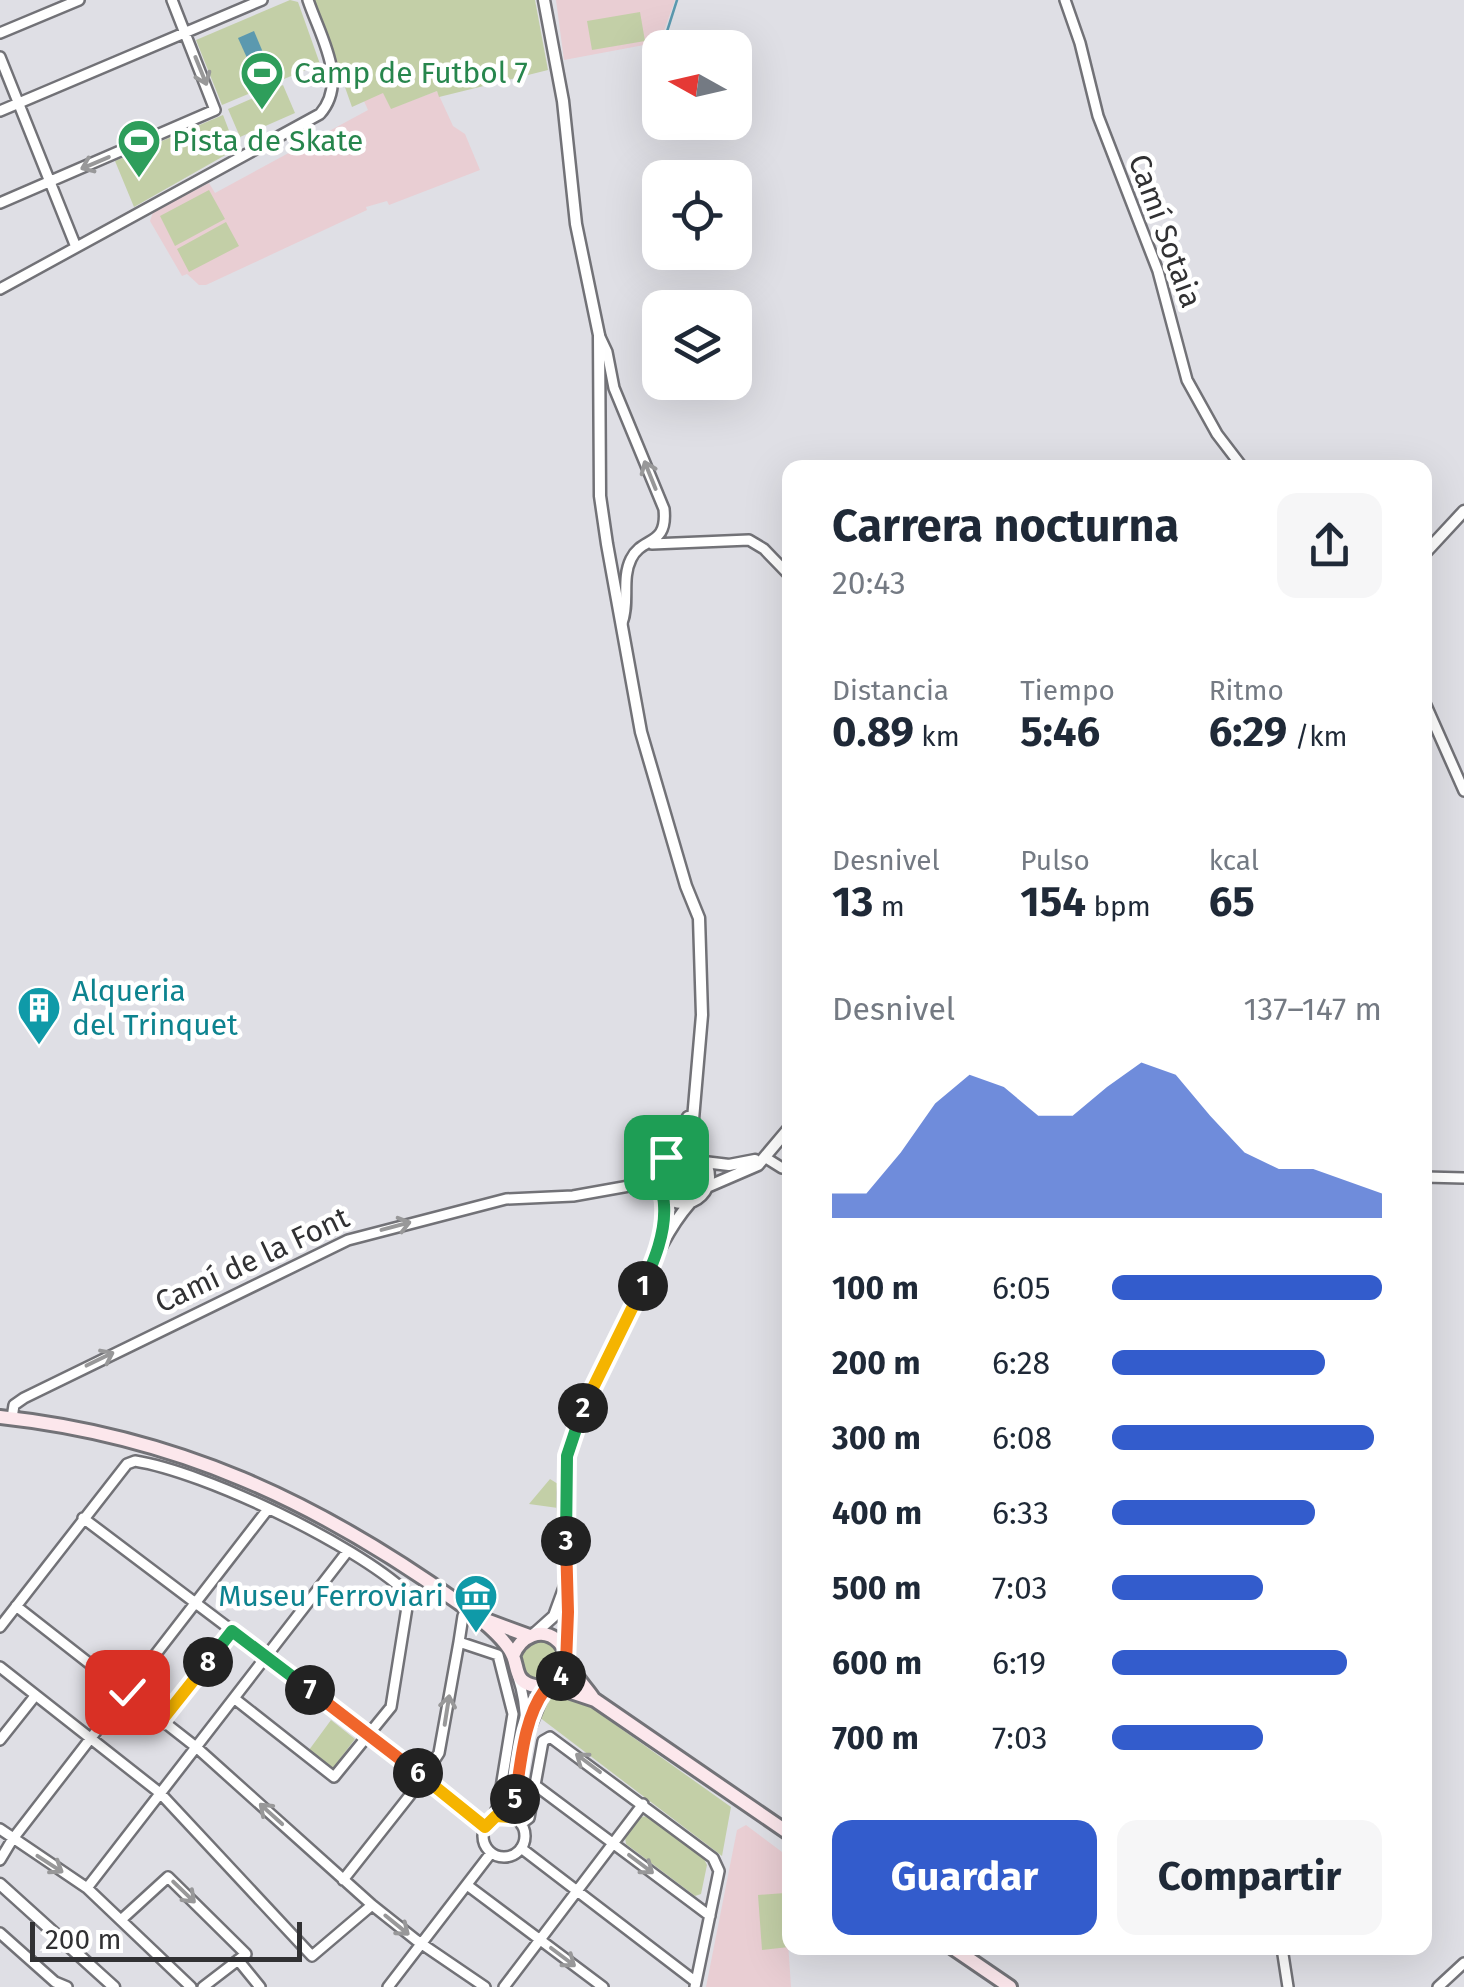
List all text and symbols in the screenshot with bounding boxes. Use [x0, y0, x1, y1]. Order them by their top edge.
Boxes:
north arrow [642, 30, 752, 140]
map controls [642, 30, 752, 400]
sports icon: Camp de Futbol 7 [239, 50, 285, 111]
one-way arrow [193, 55, 211, 85]
place label: Camp de Futbol 7 [294, 55, 528, 91]
sports icon: Pista de Skate [116, 118, 162, 179]
place label: Pista de Skate [172, 123, 363, 159]
street label: Camí Sotaia [1121, 149, 1209, 313]
one-way arrow [80, 156, 111, 174]
button: locate [642, 160, 752, 270]
button: layers [642, 290, 752, 400]
one-way arrow [639, 461, 657, 491]
button: share [1277, 493, 1382, 598]
text: Carrera nocturna [832, 499, 1179, 553]
text: 20:43 [832, 564, 906, 602]
text: Distancia [832, 674, 949, 707]
text: Tiempo [1020, 674, 1115, 707]
text: Ritmo [1209, 674, 1284, 707]
text: 0.89 [832, 707, 914, 757]
text: 5:46 [1020, 707, 1100, 757]
text: 6:29 [1209, 707, 1287, 757]
text: km [914, 720, 960, 753]
text: /km [1287, 720, 1348, 753]
text: Desnivel [832, 844, 940, 877]
text: Pulso [1020, 844, 1090, 877]
text: kcal [1209, 844, 1259, 877]
text: 13 [832, 877, 873, 927]
text: 154 [1020, 877, 1086, 927]
text: 65 [1209, 877, 1255, 927]
text: m [873, 890, 905, 923]
text: bpm [1086, 890, 1151, 923]
place label: Alqueria del Trinquet [72, 973, 238, 1043]
building icon: Alqueria del Trinquet [16, 985, 62, 1046]
text: Desnivel [832, 990, 955, 1028]
text: 137–147 m [1244, 990, 1382, 1028]
pin [624, 1115, 709, 1200]
icon: arrive [639, 1130, 694, 1185]
street label: Camí de la Font [149, 1199, 355, 1321]
one-way arrow [380, 1215, 411, 1234]
pin: 1 [618, 1261, 668, 1311]
text: 1 [637, 1269, 650, 1302]
text: 100 m [832, 1269, 919, 1307]
text: 6:05 [992, 1269, 1051, 1307]
text: 200 m [832, 1344, 921, 1382]
text: 6:28 [992, 1344, 1050, 1382]
one-way arrow [85, 1349, 114, 1368]
pin: 2 [558, 1383, 608, 1433]
text: 2 [576, 1391, 590, 1424]
text: 300 m [832, 1419, 921, 1457]
text: 6:08 [992, 1419, 1052, 1457]
text: 400 m [832, 1494, 922, 1532]
text: 6:33 [992, 1494, 1049, 1532]
pin: 3 [541, 1516, 591, 1566]
text: 3 [559, 1524, 573, 1557]
text: 500 m [832, 1569, 921, 1607]
text: 7:03 [992, 1569, 1047, 1607]
museum icon: Museu Ferroviari [453, 1573, 499, 1634]
place label: Museu Ferroviari [218, 1578, 444, 1614]
pin: 8 [183, 1637, 233, 1687]
text: 600 m [832, 1644, 922, 1682]
text: 6:19 [992, 1644, 1046, 1682]
text: 8 [200, 1645, 216, 1678]
pin [85, 1650, 170, 1735]
pin: 4 [536, 1651, 586, 1701]
text: 4 [553, 1659, 569, 1692]
icon: check [100, 1665, 155, 1720]
pin: 7 [285, 1665, 335, 1715]
text: 7 [303, 1673, 317, 1706]
one-way arrow [439, 1694, 457, 1726]
text: 700 m [832, 1719, 919, 1757]
text: 7:03 [992, 1719, 1047, 1757]
pin: 6 [393, 1748, 443, 1798]
one-way arrow [575, 1752, 602, 1773]
text: 6 [410, 1756, 426, 1789]
pin: 5 [490, 1774, 540, 1824]
text: 5 [507, 1782, 523, 1815]
one-way arrow [259, 1803, 284, 1826]
button: Guardar [832, 1820, 1097, 1935]
button: Compartir [1117, 1820, 1382, 1935]
one-way arrow [35, 1854, 63, 1875]
one-way arrow [627, 1854, 654, 1875]
one-way arrow [172, 1880, 196, 1904]
one-way arrow [383, 1913, 409, 1935]
scale bar [30, 1917, 302, 1962]
text: 200 m [45, 1923, 122, 1956]
one-way arrow [549, 1946, 576, 1967]

